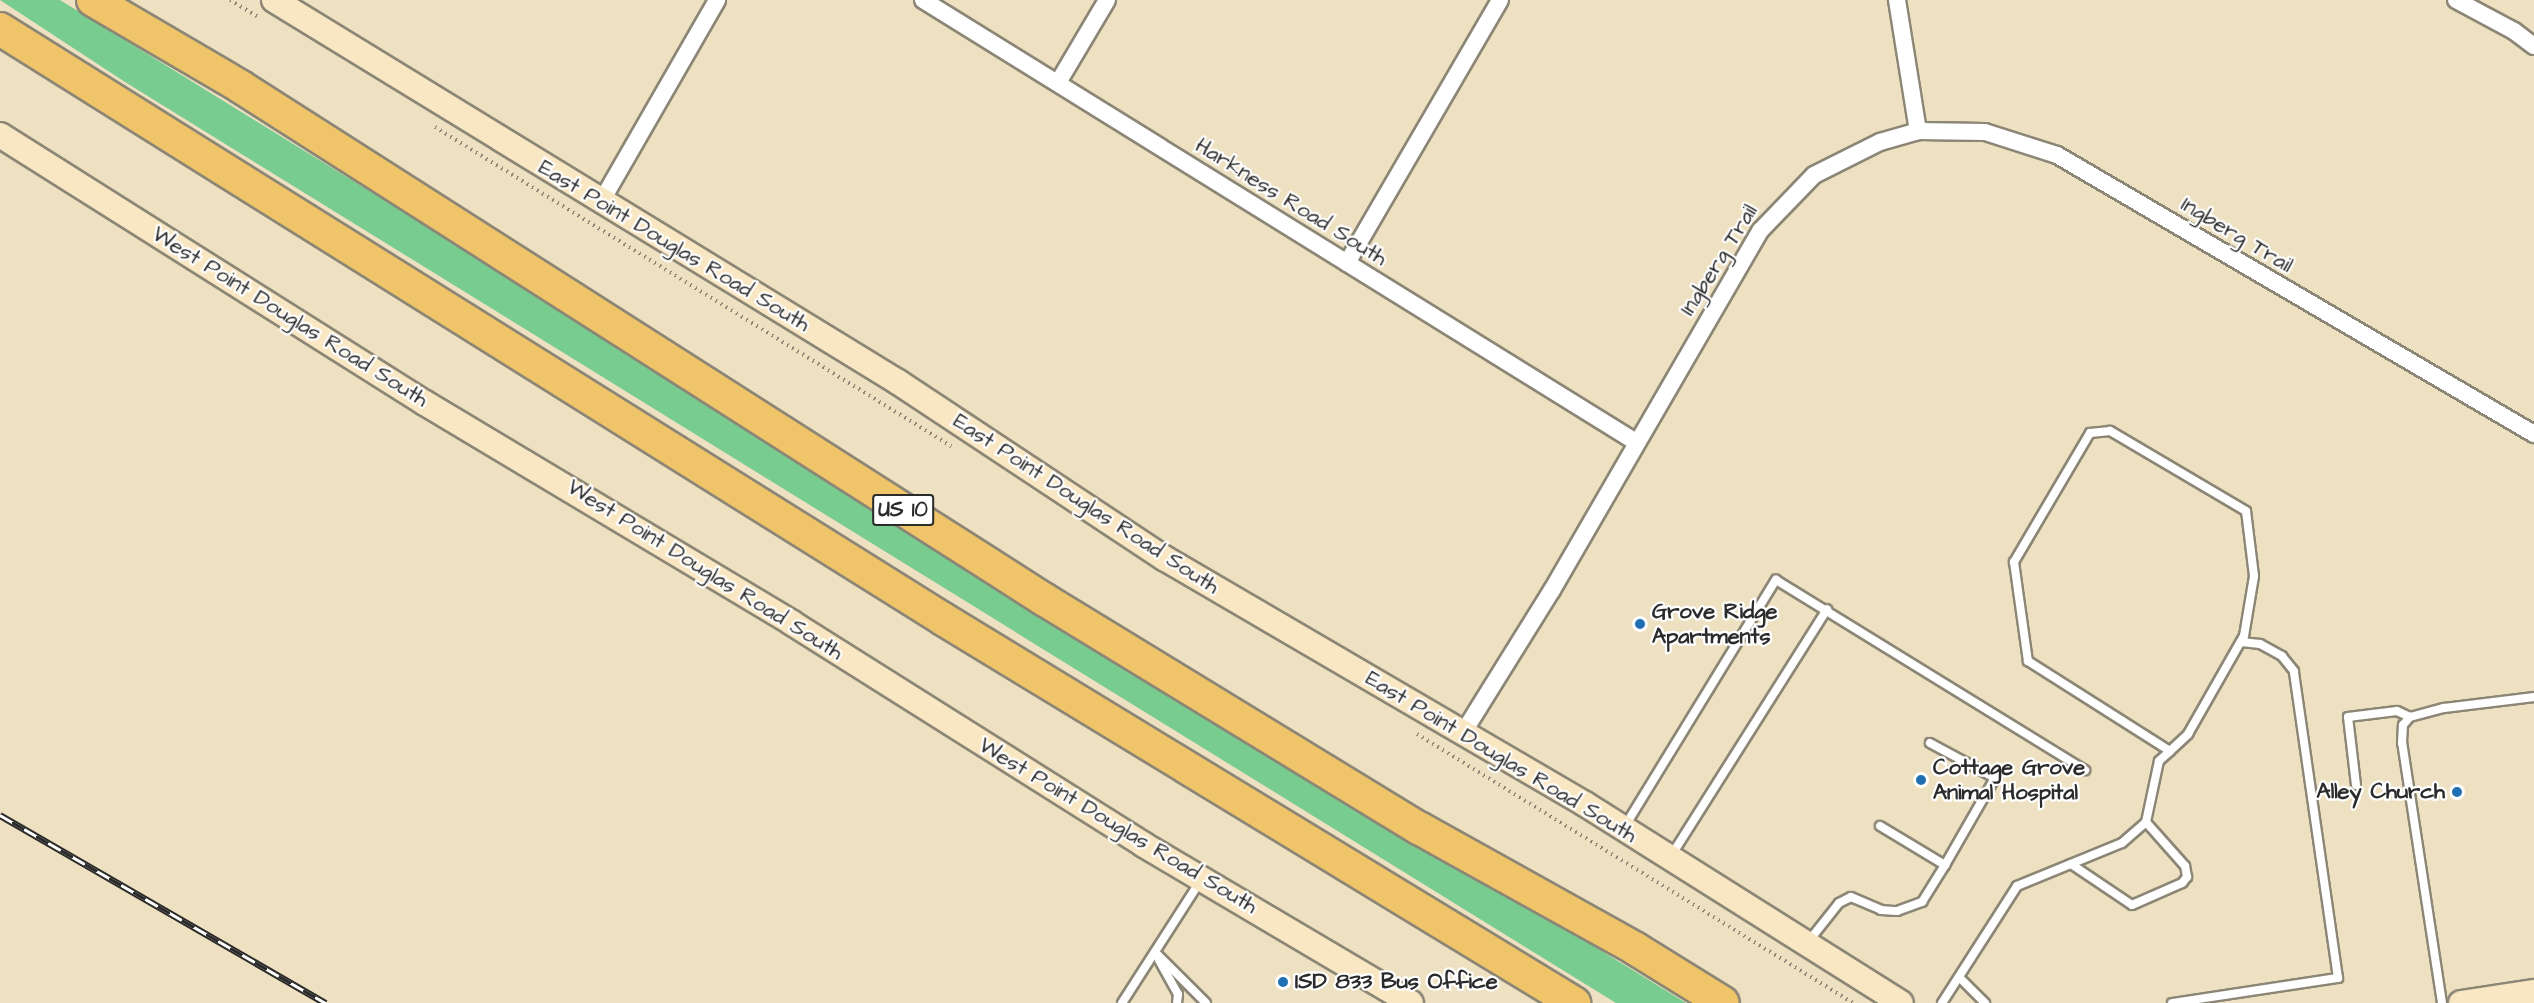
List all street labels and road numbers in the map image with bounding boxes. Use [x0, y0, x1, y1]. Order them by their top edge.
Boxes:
street label: Harkness Road South [1190, 132, 1392, 272]
street label: East Point Douglas Road South [534, 154, 814, 338]
street label: Ingberg Trail [2176, 191, 2298, 279]
street label: Ingberg Trail [1674, 200, 1764, 320]
street label: West Point Douglas Road South [147, 221, 433, 413]
street label: East Point Douglas Road South [948, 408, 1224, 600]
street label: West Point Douglas Road South [562, 474, 848, 666]
road number: US 10 [872, 492, 934, 528]
street label: East Point Douglas Road South [1361, 665, 1641, 849]
street label: West Point Douglas Road South [974, 732, 1262, 920]

